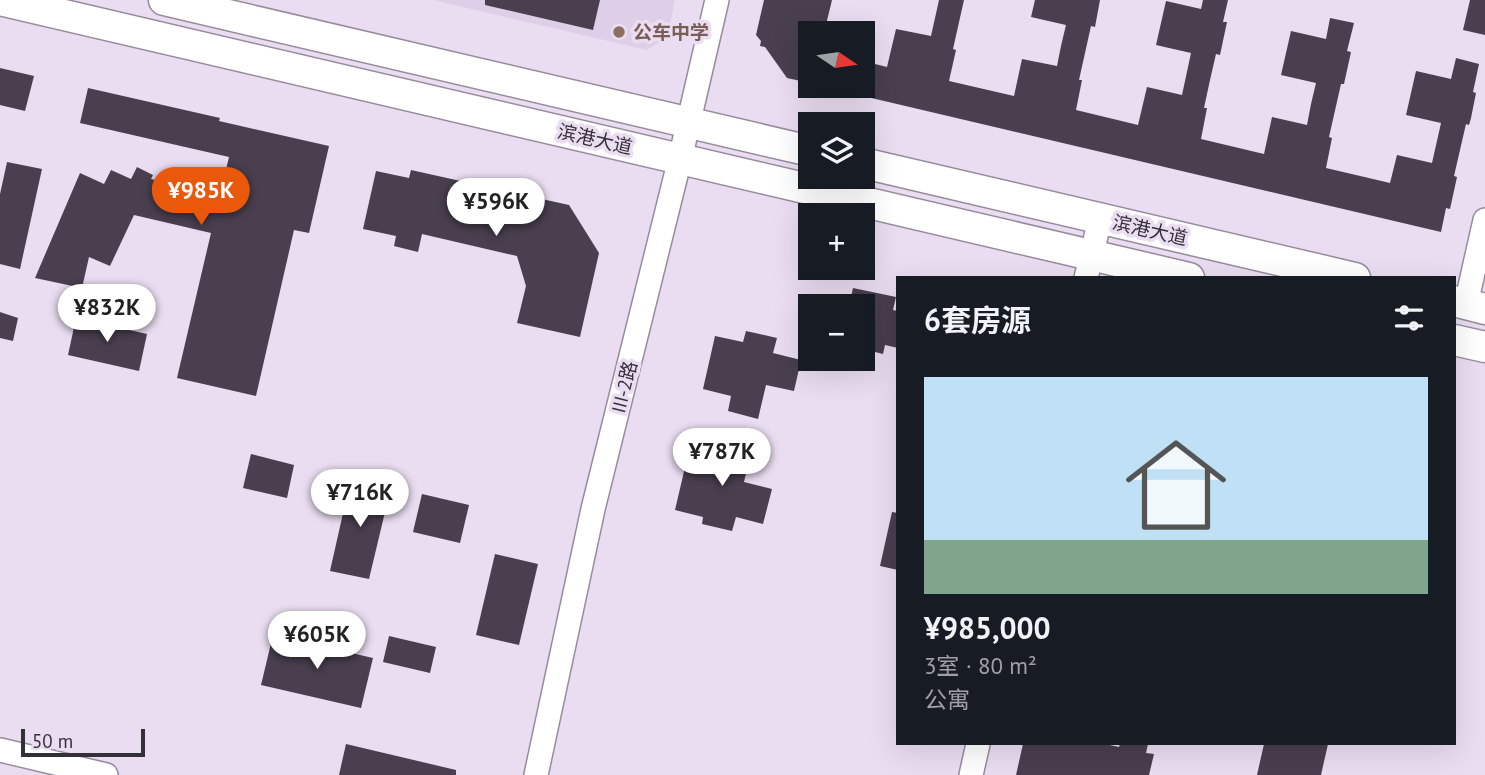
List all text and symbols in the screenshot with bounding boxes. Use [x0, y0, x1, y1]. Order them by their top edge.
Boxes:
place label: 公车中学 [633, 20, 709, 44]
north arrow [798, 21, 875, 98]
map controls [798, 21, 875, 371]
marker: 公车中学 [611, 24, 627, 40]
button: layers [798, 112, 875, 189]
street label: 滨港大道 [555, 119, 635, 159]
pin: ¥985K [152, 168, 250, 227]
text: ¥985K [168, 175, 234, 204]
pin: ¥596K [447, 178, 545, 238]
text: ¥596K [463, 186, 529, 215]
button: + [798, 203, 875, 280]
street label: 滨港大道 [1110, 210, 1190, 250]
pin: ¥832K [58, 284, 156, 344]
text: ¥832K [74, 292, 140, 321]
button: − [798, 294, 875, 371]
icon: filters [1390, 299, 1428, 337]
text: 6套房源 [924, 300, 1031, 339]
street label: III-2路 [606, 358, 642, 416]
icon: home [1113, 422, 1239, 548]
pin: ¥787K [673, 428, 771, 488]
text: ¥787K [689, 436, 755, 465]
pin: ¥716K [311, 470, 409, 529]
text: ¥716K [327, 477, 393, 506]
text: ¥985,000 [924, 608, 1051, 647]
pin: ¥605K [268, 612, 366, 671]
text: ¥605K [284, 619, 350, 648]
text: 3室 · 80 m² [924, 651, 1037, 680]
text: 公寓 [924, 685, 970, 714]
scale bar [21, 726, 145, 758]
text: 50 m [32, 729, 73, 753]

